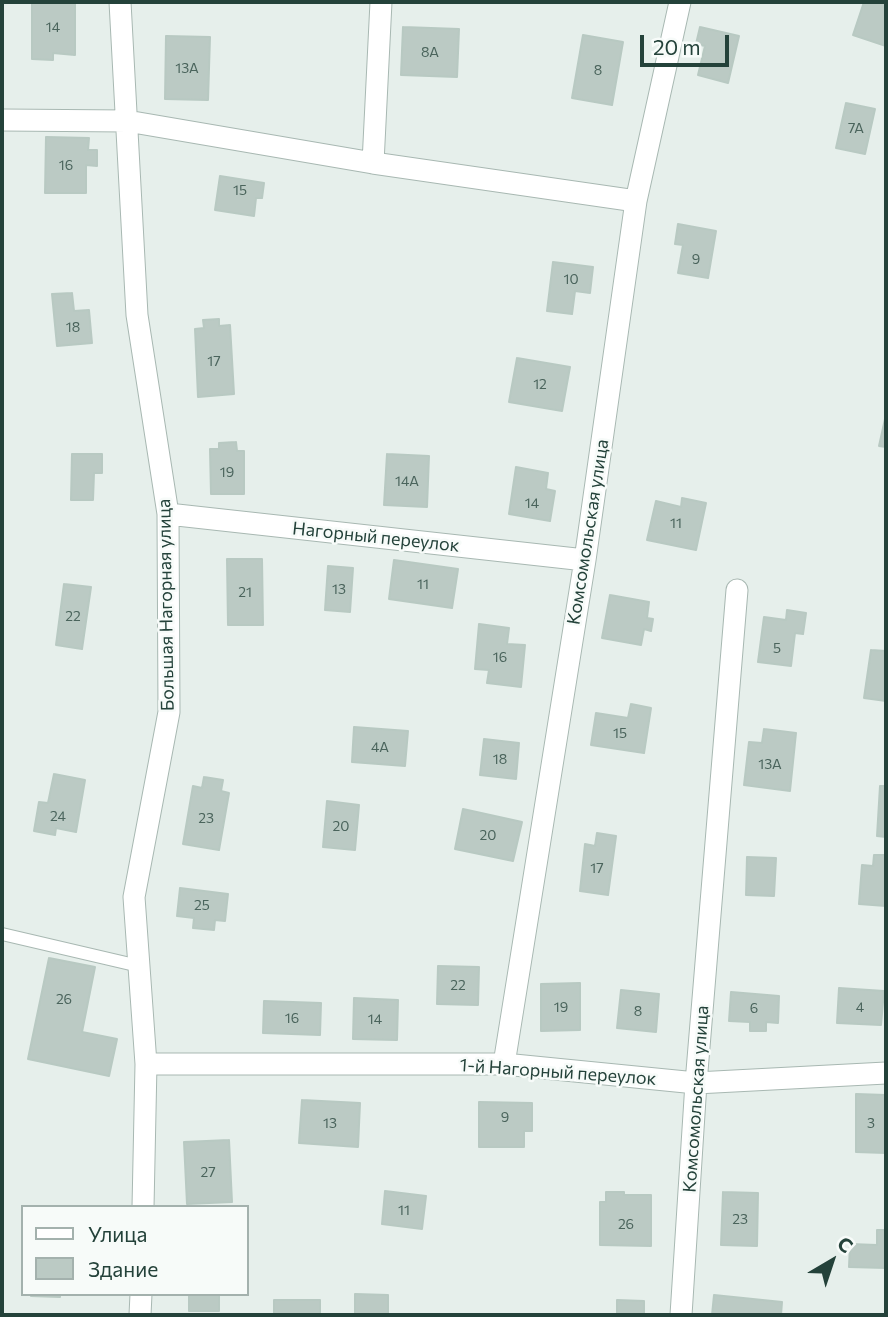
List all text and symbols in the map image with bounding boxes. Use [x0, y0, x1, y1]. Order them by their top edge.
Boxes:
house number: 14 [46, 19, 60, 35]
scale bar [643, 21, 732, 65]
text: 20 m [653, 34, 701, 59]
house number: 8А [421, 44, 439, 60]
house number: 13А [175, 60, 199, 76]
house number: 8 [594, 62, 602, 78]
house number: 7А [848, 120, 864, 136]
house number: 16 [59, 157, 73, 173]
house number: 15 [233, 182, 247, 198]
house number: 9 [692, 251, 700, 267]
house number: 10 [563, 271, 579, 287]
house number: 18 [66, 319, 80, 335]
house number: 17 [207, 353, 221, 369]
house number: 12 [533, 376, 547, 392]
street label: Комсомольская улица [563, 438, 613, 626]
house number: 19 [220, 464, 234, 480]
house number: 14А [395, 473, 419, 489]
house number: 14 [525, 495, 539, 511]
street label: Большая Нагорная улица [153, 499, 179, 711]
house number: 11 [670, 515, 682, 531]
street label: Нагорный переулок [291, 517, 461, 557]
house number: 11 [417, 576, 429, 592]
house number: 13 [332, 581, 346, 597]
house number: 21 [238, 584, 252, 600]
house number: 22 [65, 608, 81, 624]
house number: 5 [773, 640, 781, 656]
house number: 16 [493, 649, 507, 665]
house number: 15 [613, 725, 627, 741]
house number: 4А [371, 739, 389, 755]
house number: 18 [493, 751, 507, 767]
house number: 13А [758, 756, 782, 772]
house number: 24 [50, 808, 66, 824]
house number: 23 [198, 810, 214, 826]
house number: 20 [333, 818, 349, 834]
house number: 20 [480, 827, 496, 843]
house number: 17 [590, 860, 604, 876]
house number: 25 [194, 897, 210, 913]
house number: 22 [450, 977, 466, 993]
house number: 26 [56, 991, 72, 1007]
house number: 19 [554, 999, 568, 1015]
house number: 4 [856, 999, 864, 1015]
house number: 6 [750, 1000, 758, 1016]
house number: 8 [634, 1003, 642, 1019]
street label: Комсомольская улица [679, 1005, 713, 1193]
house number: 16 [285, 1010, 299, 1026]
house number: 14 [368, 1011, 382, 1027]
street label: 1-й Нагорный переулок [459, 1054, 657, 1090]
house number: 9 [501, 1109, 509, 1125]
house number: 13 [323, 1115, 337, 1131]
house number: 3 [867, 1115, 875, 1131]
house number: 27 [200, 1164, 216, 1180]
house number: 11 [398, 1202, 410, 1218]
legend [21, 1205, 248, 1296]
house number: 23 [732, 1211, 748, 1227]
house number: 26 [618, 1216, 634, 1232]
text: Улица [88, 1221, 147, 1246]
north arrow [797, 1226, 867, 1296]
text: С [833, 1231, 858, 1257]
text: Здание [88, 1256, 158, 1281]

